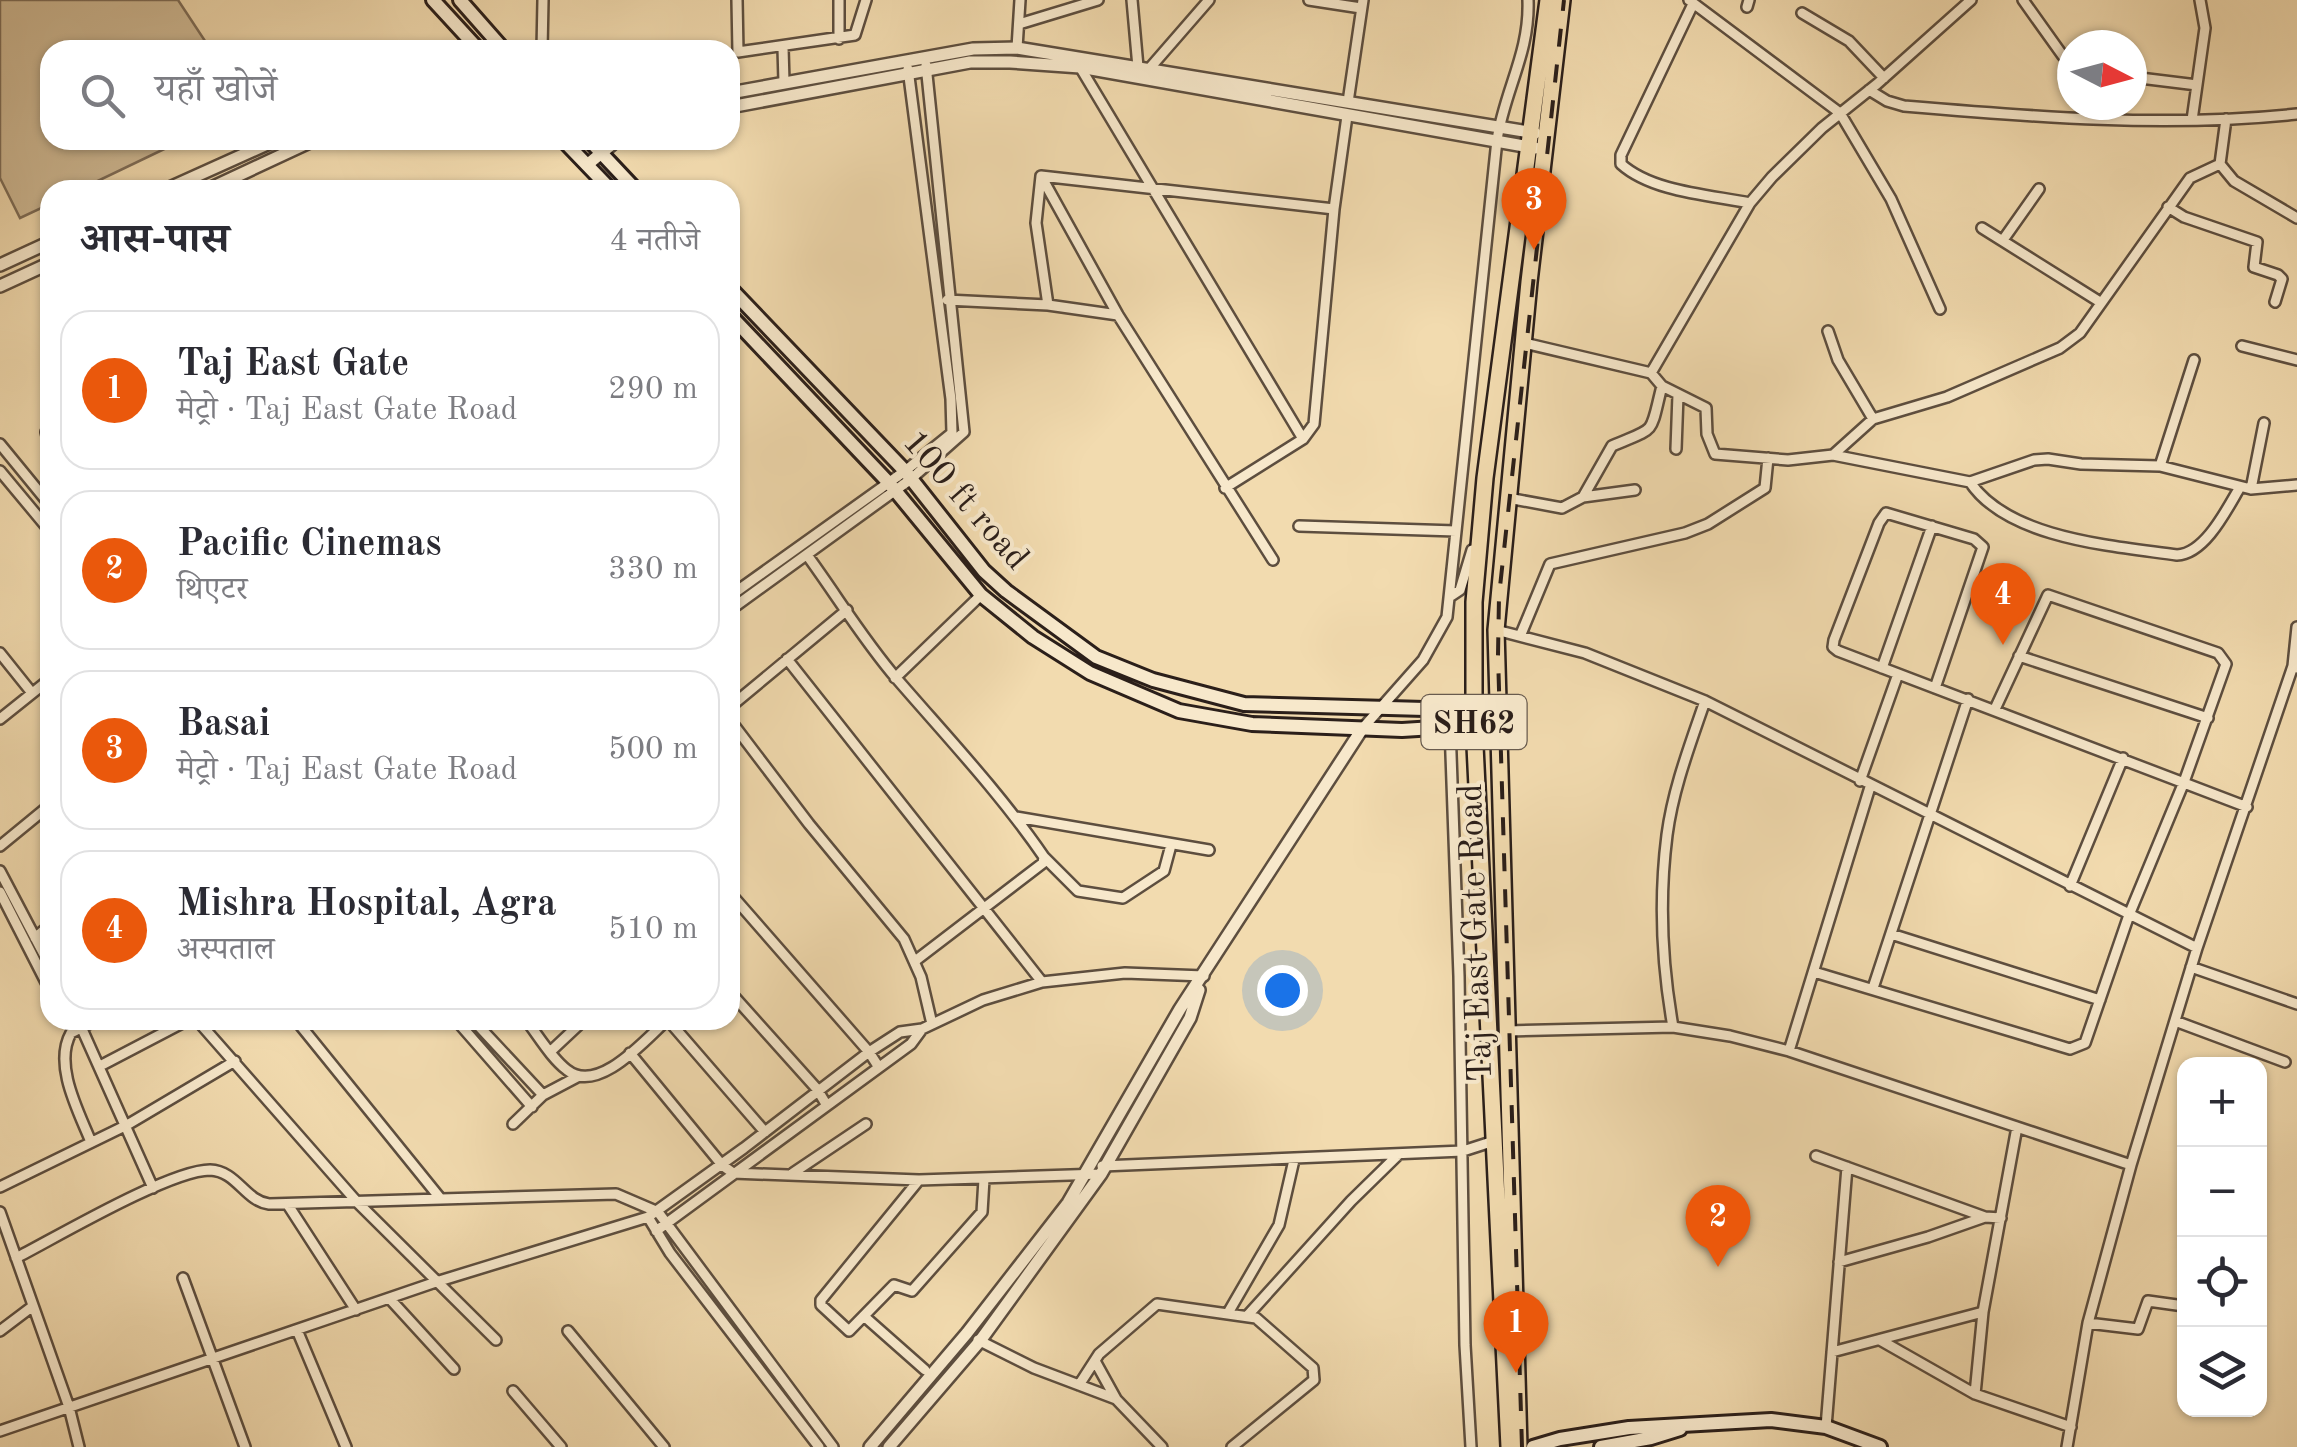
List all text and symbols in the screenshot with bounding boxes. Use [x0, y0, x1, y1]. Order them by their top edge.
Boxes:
north arrow [2057, 30, 2147, 120]
search box [40, 40, 740, 150]
icon: search [75, 68, 130, 123]
text: यहाँ खोजें [155, 72, 277, 110]
pin: 3 [1502, 168, 1566, 250]
text: आस-पास [80, 220, 229, 262]
text: 4 नतीजे [610, 226, 700, 258]
text: Taj East Gate [177, 346, 409, 384]
text: 1 [105, 374, 124, 406]
text: 290 m [608, 374, 698, 406]
text: मेट्रो · Taj East Gate Road [177, 395, 518, 427]
street label: 100 ft road [896, 424, 1035, 577]
text: Pacific Cinemas [177, 526, 442, 564]
text: 2 [105, 554, 124, 586]
text: 330 m [608, 554, 698, 586]
pin: 4 [1970, 562, 2036, 645]
text: थिएटर [177, 575, 247, 607]
road number: SH62 [1422, 695, 1526, 749]
text: Basai [177, 706, 270, 744]
text: 3 [105, 734, 124, 766]
text: 500 m [608, 734, 698, 766]
text: मेट्रो · Taj East Gate Road [177, 755, 518, 787]
street label: Taj East Gate Road [1454, 783, 1499, 1083]
text: Mishra Hospital, Agra [177, 886, 556, 924]
text: 4 [105, 914, 124, 946]
text: 510 m [608, 914, 698, 946]
text: अस्पताल [177, 935, 274, 967]
your location [1257, 965, 1308, 1016]
map controls [2177, 1057, 2267, 1417]
button: + [2177, 1057, 2267, 1147]
button: − [2177, 1147, 2267, 1237]
pin: 2 [1686, 1184, 1750, 1267]
button: locate [2177, 1237, 2267, 1327]
pin: 1 [1484, 1290, 1548, 1373]
button: layers [2177, 1327, 2267, 1417]

